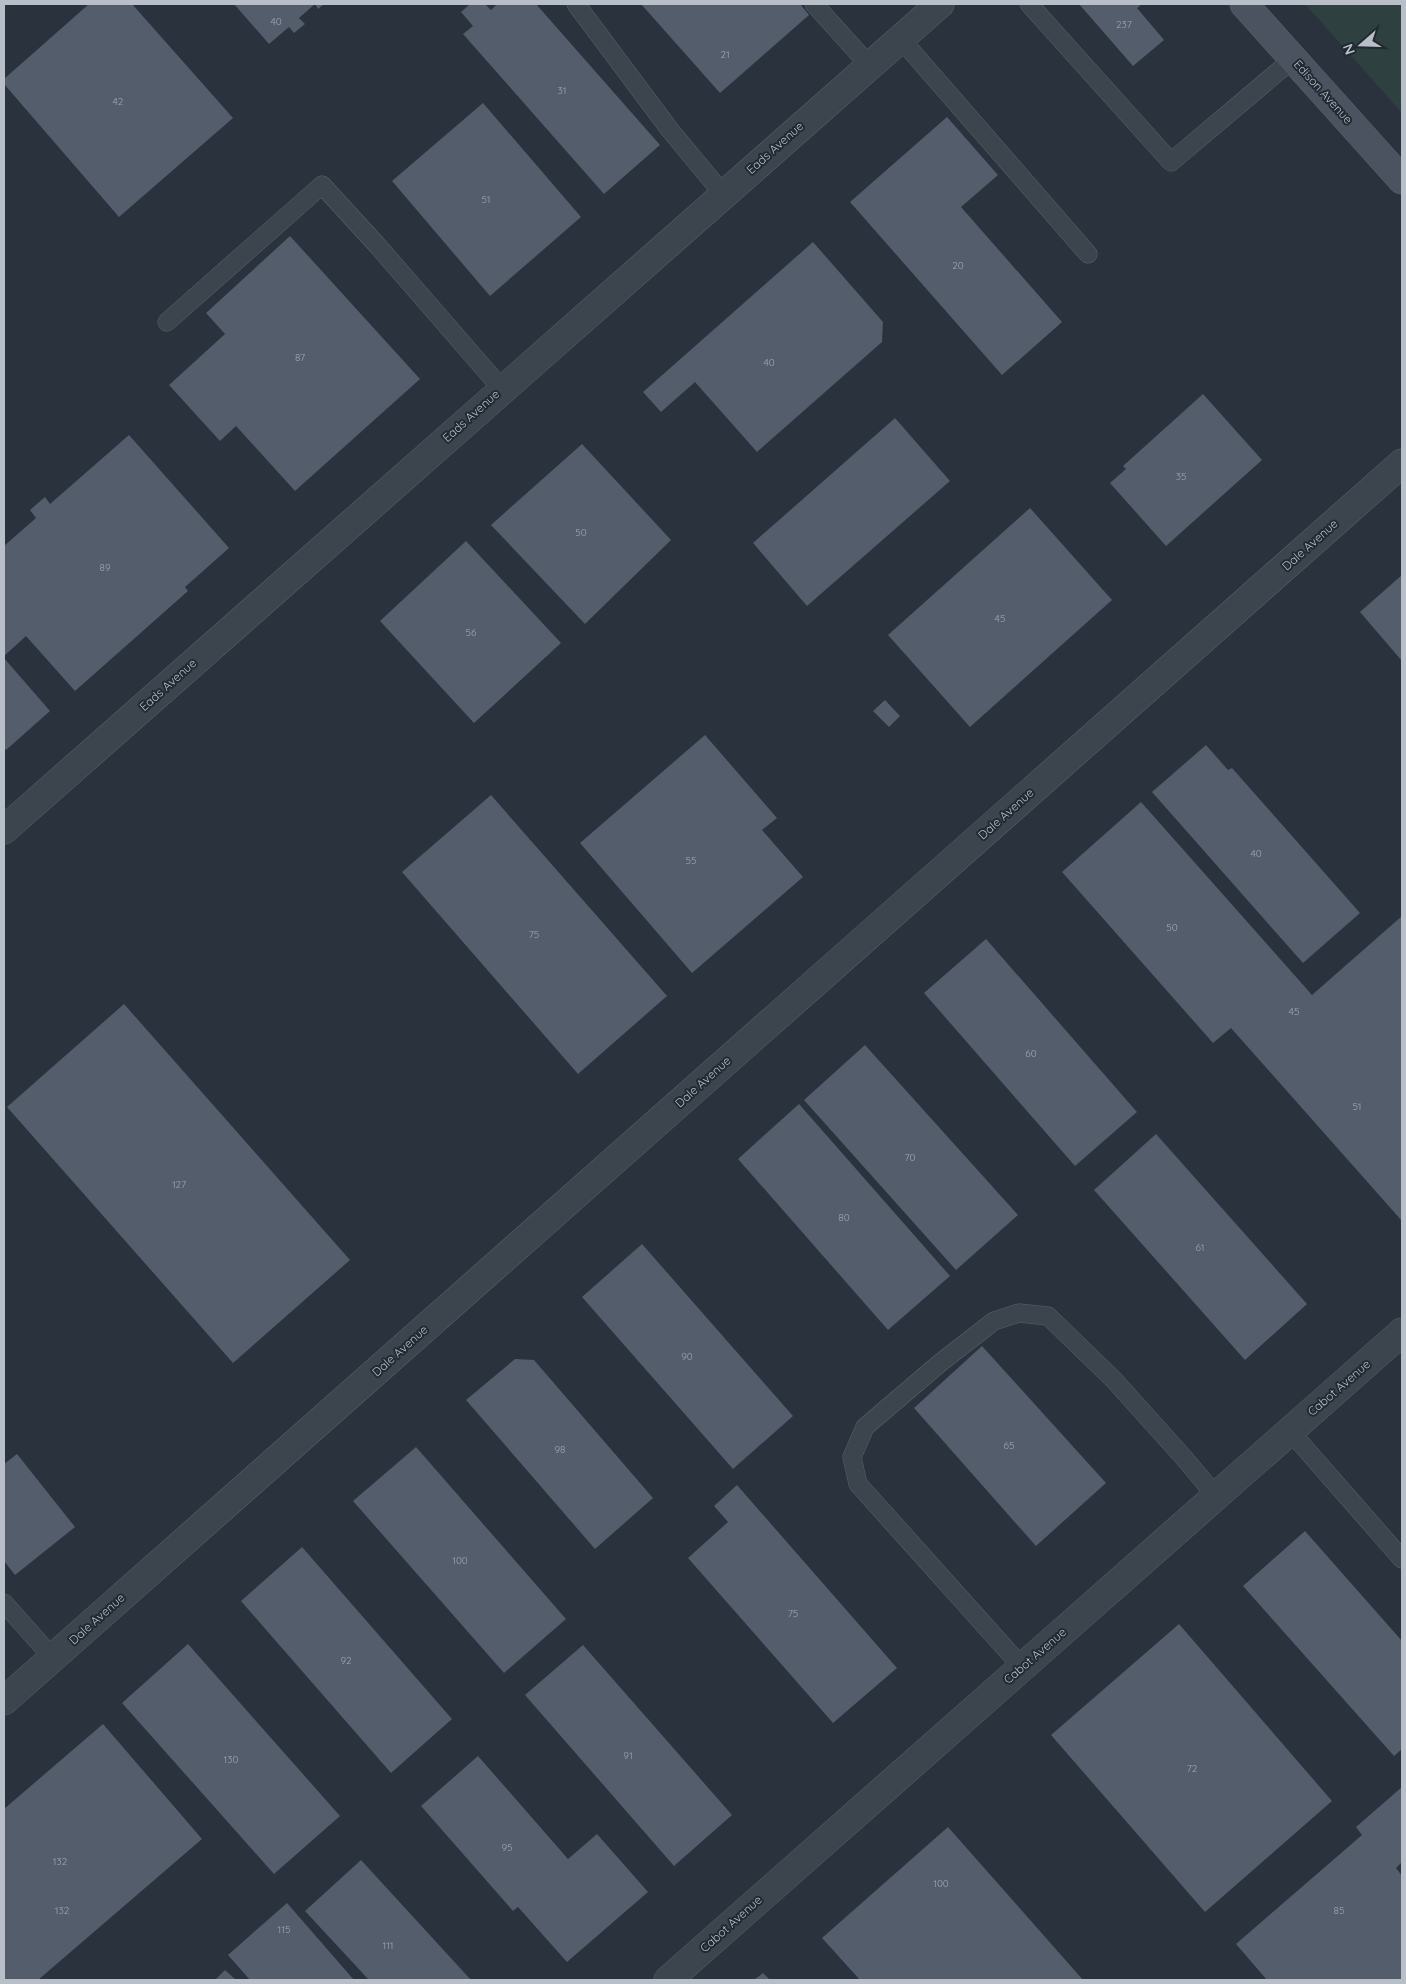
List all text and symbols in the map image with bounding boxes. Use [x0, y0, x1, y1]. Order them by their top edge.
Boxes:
house number: 40 [270, 15, 282, 28]
house number: 237 [1116, 18, 1132, 31]
north arrow [1336, 20, 1386, 70]
text: N [1339, 42, 1359, 57]
house number: 21 [720, 48, 730, 61]
street label: Edison Avenue [1291, 57, 1356, 127]
house number: 31 [558, 84, 566, 97]
house number: 42 [113, 95, 124, 108]
street label: Eads Avenue [743, 118, 806, 177]
house number: 51 [481, 193, 491, 206]
house number: 20 [952, 259, 964, 272]
house number: 87 [295, 351, 305, 364]
house number: 40 [763, 356, 775, 369]
street label: Eads Avenue [439, 386, 502, 445]
house number: 35 [1176, 470, 1186, 483]
street label: Dale Avenue [1279, 516, 1341, 574]
house number: 50 [575, 526, 587, 539]
house number: 89 [100, 561, 111, 574]
house number: 45 [995, 612, 1005, 625]
house number: 56 [466, 626, 477, 639]
street label: Eads Avenue [136, 655, 199, 714]
street label: Dale Avenue [975, 785, 1037, 843]
house number: 40 [1250, 847, 1262, 860]
house number: 55 [686, 854, 696, 867]
house number: 50 [1166, 921, 1178, 934]
house number: 75 [529, 928, 539, 941]
house number: 45 [1289, 1005, 1299, 1018]
house number: 60 [1025, 1047, 1037, 1060]
street label: Dale Avenue [672, 1053, 734, 1111]
house number: 51 [1352, 1100, 1362, 1113]
house number: 70 [904, 1151, 916, 1164]
house number: 127 [172, 1178, 186, 1191]
house number: 80 [838, 1211, 850, 1224]
house number: 61 [1195, 1241, 1205, 1254]
street label: Dale Avenue [369, 1322, 431, 1380]
house number: 90 [681, 1350, 693, 1363]
street label: Cabot Avenue [1304, 1356, 1373, 1419]
house number: 65 [1004, 1439, 1014, 1452]
house number: 98 [555, 1443, 565, 1456]
house number: 100 [452, 1554, 468, 1567]
street label: Dale Avenue [66, 1590, 128, 1648]
house number: 75 [788, 1607, 798, 1620]
street label: Cabot Avenue [1000, 1624, 1069, 1687]
house number: 92 [340, 1654, 352, 1667]
house number: 91 [623, 1749, 633, 1762]
house number: 130 [224, 1753, 238, 1766]
house number: 72 [1187, 1762, 1198, 1775]
house number: 95 [501, 1841, 513, 1854]
house number: 132 [53, 1855, 68, 1868]
house number: 100 [933, 1877, 949, 1890]
street label: Cabot Avenue [697, 1892, 765, 1955]
house number: 132 [55, 1904, 70, 1917]
house number: 85 [1334, 1904, 1344, 1917]
house number: 115 [278, 1923, 290, 1936]
house number: 111 [382, 1939, 394, 1952]

